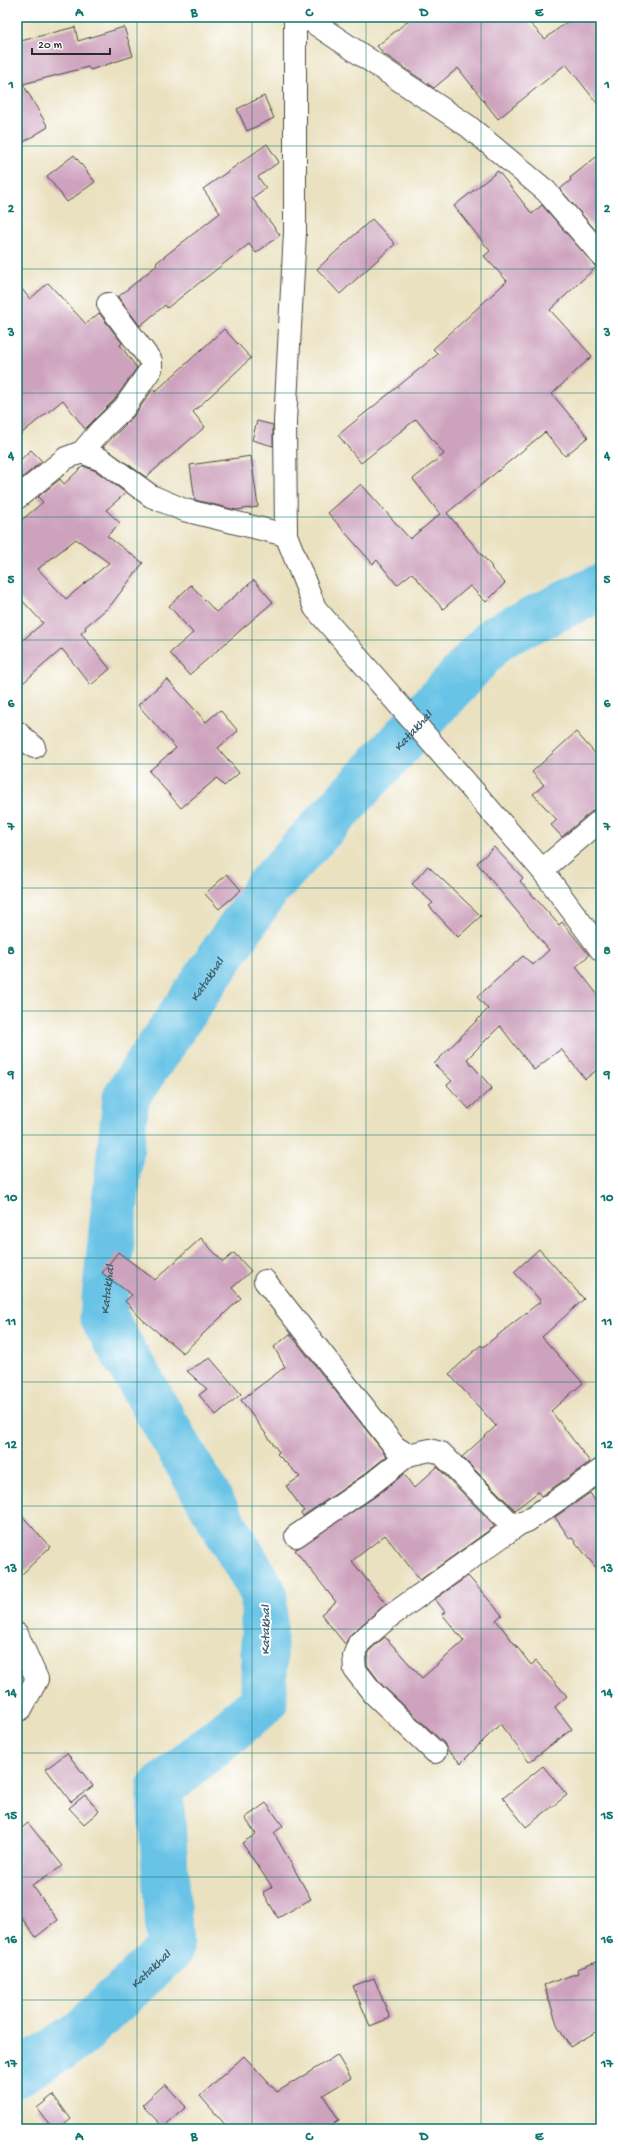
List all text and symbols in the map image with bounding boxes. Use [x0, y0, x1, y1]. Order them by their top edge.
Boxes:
text: A [74, 6, 84, 21]
text: B [190, 6, 199, 21]
text: C [304, 6, 314, 21]
text: D [419, 6, 429, 21]
text: E [535, 6, 544, 21]
scale bar [32, 30, 110, 56]
text: 20 m [38, 39, 63, 53]
text: 1 [7, 78, 14, 93]
text: 1 [603, 78, 610, 93]
text: 2 [8, 202, 15, 217]
text: 2 [604, 202, 611, 217]
text: 3 [7, 326, 15, 341]
text: 3 [603, 326, 611, 341]
text: 4 [7, 449, 15, 464]
text: 4 [603, 449, 611, 464]
text: 5 [8, 573, 15, 588]
text: 5 [604, 573, 611, 588]
text: 6 [8, 697, 15, 712]
text: 6 [604, 697, 611, 712]
water label: Katakhal [391, 707, 437, 755]
text: 7 [7, 820, 16, 835]
text: 7 [603, 820, 612, 835]
text: 8 [7, 944, 15, 959]
text: 8 [603, 944, 611, 959]
water label: Katakhal [188, 954, 229, 1005]
text: 9 [7, 1068, 15, 1083]
text: 9 [603, 1068, 611, 1083]
text: 10 [4, 1191, 18, 1206]
text: 10 [600, 1191, 614, 1206]
water label: Katakhal [98, 1263, 119, 1315]
text: 11 [5, 1315, 16, 1330]
text: 11 [601, 1315, 612, 1330]
text: 12 [4, 1438, 17, 1453]
text: 12 [600, 1438, 613, 1453]
text: 13 [4, 1562, 17, 1577]
text: 13 [600, 1562, 613, 1577]
water label: Katakhal [259, 1604, 274, 1655]
text: 14 [4, 1686, 18, 1701]
text: 14 [600, 1686, 614, 1701]
text: 15 [4, 1809, 17, 1824]
text: 15 [600, 1809, 613, 1824]
text: 16 [4, 1933, 17, 1948]
text: 16 [600, 1933, 613, 1948]
water label: Katakhal [128, 1947, 175, 1993]
text: 17 [4, 2057, 18, 2072]
text: 17 [600, 2057, 614, 2072]
text: A [74, 2130, 84, 2145]
text: B [190, 2130, 199, 2145]
text: C [304, 2130, 314, 2145]
text: D [419, 2130, 429, 2145]
text: E [535, 2130, 544, 2145]

